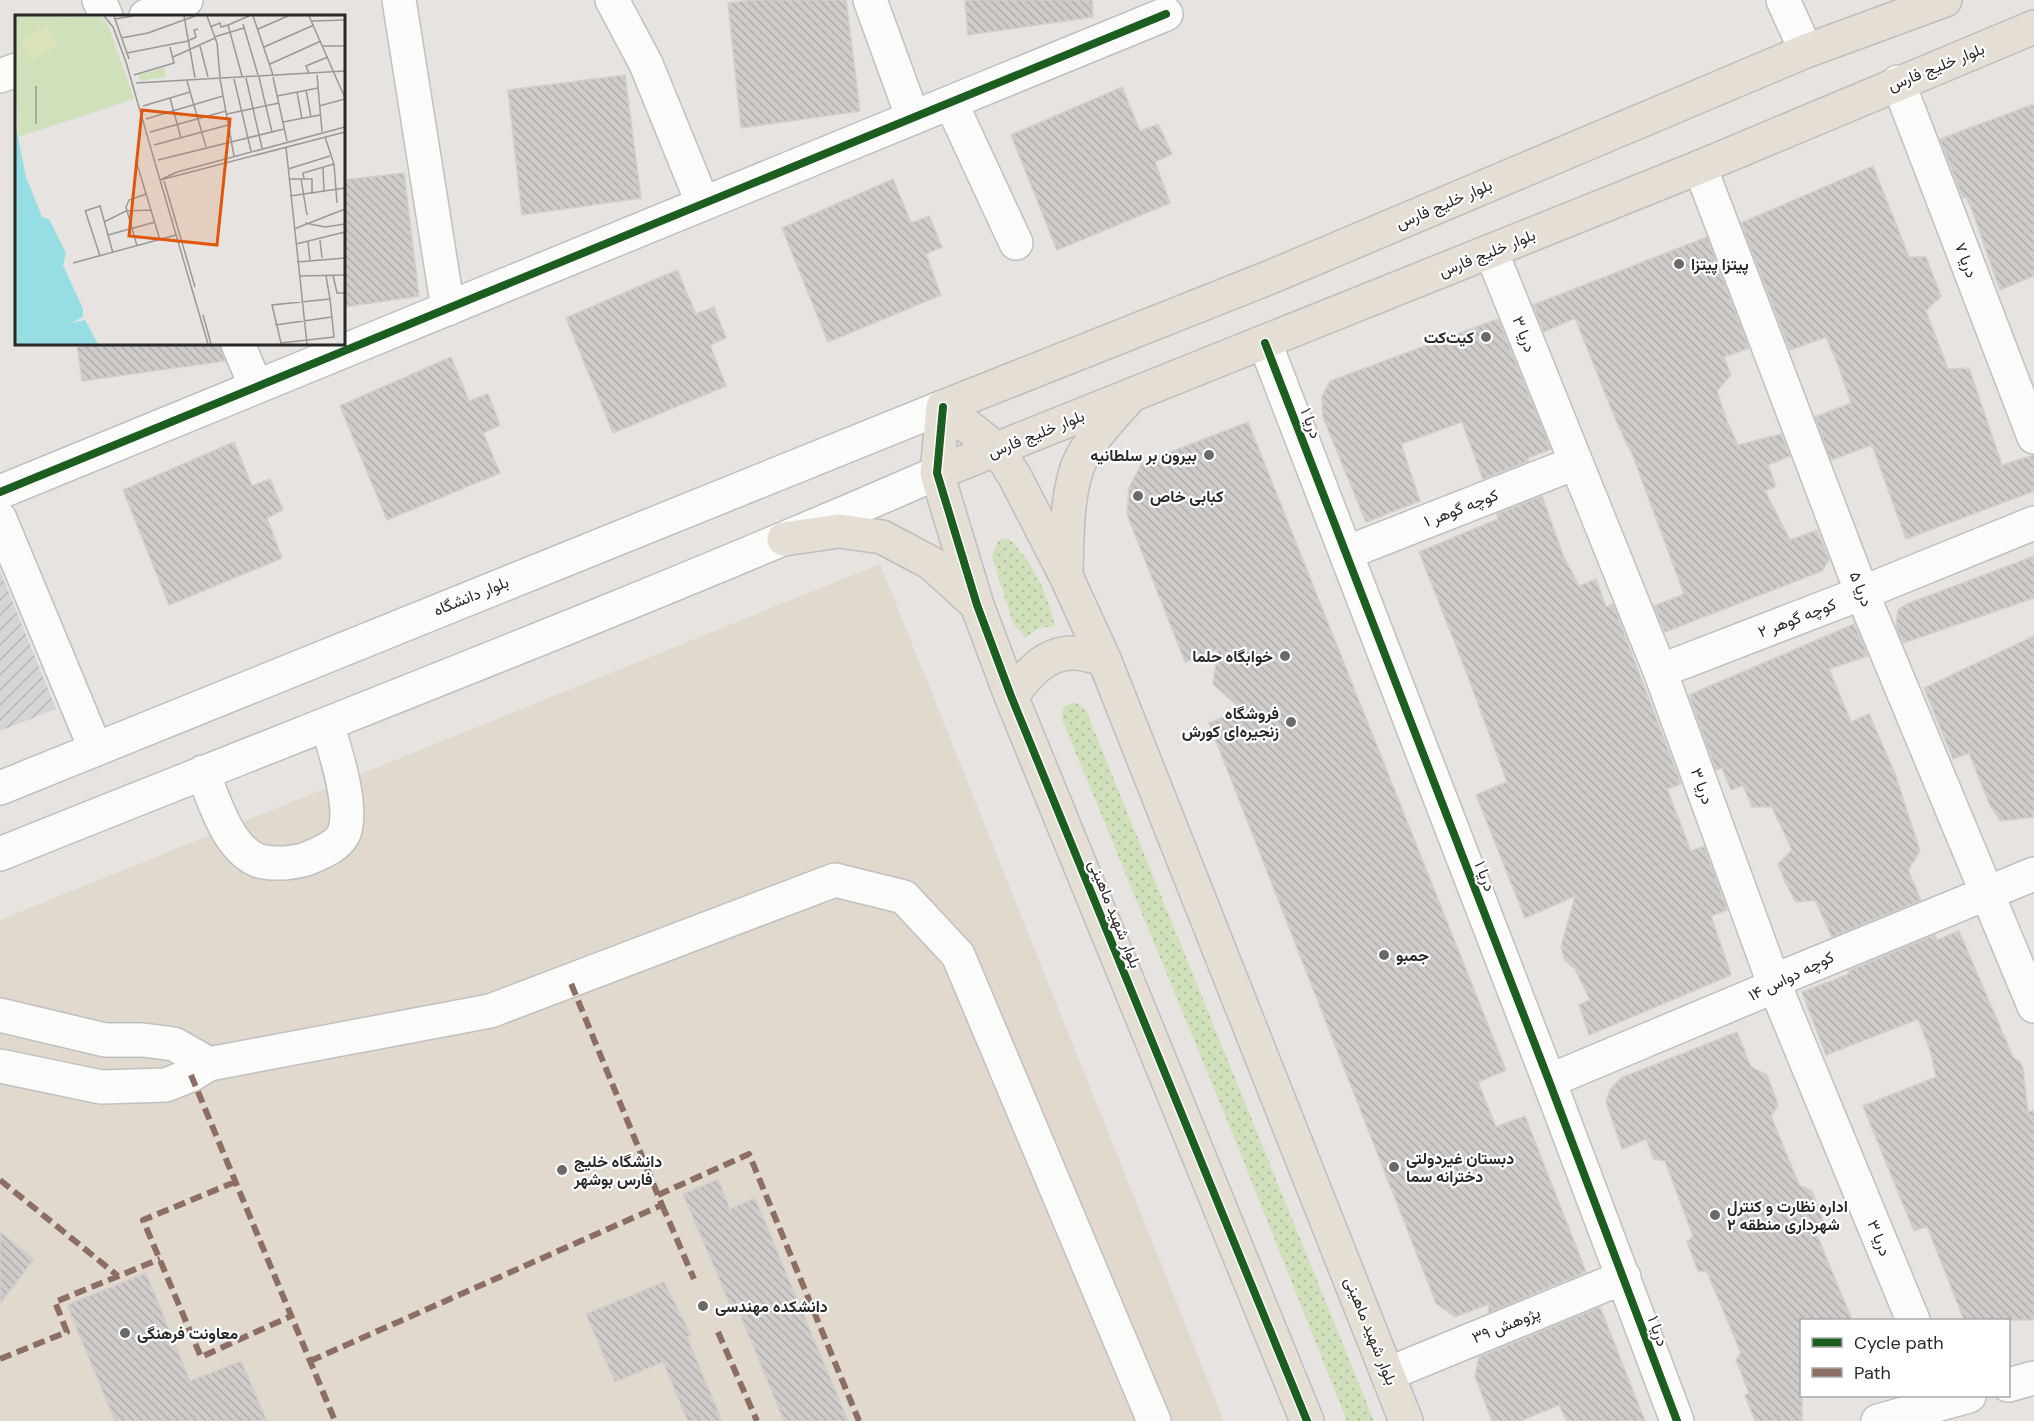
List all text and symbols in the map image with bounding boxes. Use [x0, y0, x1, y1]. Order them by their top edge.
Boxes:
inset map [15, 15, 345, 345]
street label: بلوار خلیج‌ فارس [1884, 38, 1988, 97]
street label: بلوار خلیج ‌فارس [1393, 174, 1496, 235]
street label: بلوار خلیج‌ فارس [1435, 224, 1539, 283]
street label: دریا ۷ [1950, 239, 1982, 281]
place label: پیتزا پیتزا [1691, 254, 1749, 276]
marker: پیتزا پیتزا [1672, 257, 1686, 271]
street label: دریا ۳ [1508, 313, 1540, 355]
place label: کیت‌کت [1424, 327, 1474, 348]
marker: کیت‌کت [1479, 330, 1493, 344]
street label: بلوار خلیج‌ فارس [984, 405, 1088, 464]
street label: دریا ۱ [1296, 405, 1326, 441]
place label: بیرون بر سلطانیه [1090, 445, 1197, 466]
marker: بیرون بر سلطانیه [1202, 448, 1216, 462]
street label: کوچه گوهر ۱ [1421, 484, 1501, 533]
place label: کبابی خاص [1150, 486, 1223, 507]
marker: کبابی خاص [1131, 489, 1145, 503]
street label: دریا ۵ [1845, 568, 1877, 610]
street label: بلوار دانشگاه [430, 571, 512, 621]
street label: کوچه گوهر ۲ [1755, 594, 1839, 643]
place label: خوابگاه حلما [1192, 646, 1273, 667]
marker: خوابگاه حلما [1278, 649, 1292, 663]
place label: فروشگاه زنجیره‌ای کورش [1182, 703, 1279, 742]
marker: فروشگاه زنجیره‌ای کورش [1284, 715, 1298, 729]
street label: دریا ۳ [1686, 765, 1718, 807]
street label: بلوار شهید ماهینی [1084, 857, 1146, 971]
street label: دریا ۱ [1470, 858, 1500, 894]
place label: جمبو [1396, 945, 1429, 966]
street label: کوچه دواس ۱۴ [1745, 946, 1838, 1007]
marker: جمبو [1377, 948, 1391, 962]
place label: دبستان غیردولتی دخترانه سما [1406, 1148, 1514, 1187]
place label: دانشگاه خلیج فارس بوشهر [573, 1151, 662, 1190]
marker: دبستان غیردولتی دخترانه سما [1387, 1160, 1401, 1174]
marker: دانشگاه خلیج فارس بوشهر [555, 1163, 569, 1177]
place label: اداره‌ نظارت و کنترل شهرداری منطقه ۲ [1727, 1196, 1848, 1235]
marker: اداره‌ نظارت و کنترل شهرداری منطقه ۲ [1708, 1208, 1722, 1222]
street label: دریا ۳ [1862, 1217, 1896, 1259]
street label: بلوار شهید ماهینی [1340, 1274, 1402, 1388]
place label: دانشکده مهندسی [715, 1296, 828, 1317]
marker: دانشکده مهندسی [696, 1299, 710, 1313]
street label: پژوهش ۳۹ [1469, 1302, 1544, 1349]
street label: دریا ۱ [1643, 1313, 1673, 1349]
legend [1800, 1319, 2010, 1397]
place label: معاونت فرهنگی [137, 1323, 238, 1344]
marker: معاونت فرهنگی [118, 1326, 132, 1340]
text: Cycle path [1854, 1331, 1944, 1355]
text: Path [1854, 1361, 1891, 1385]

